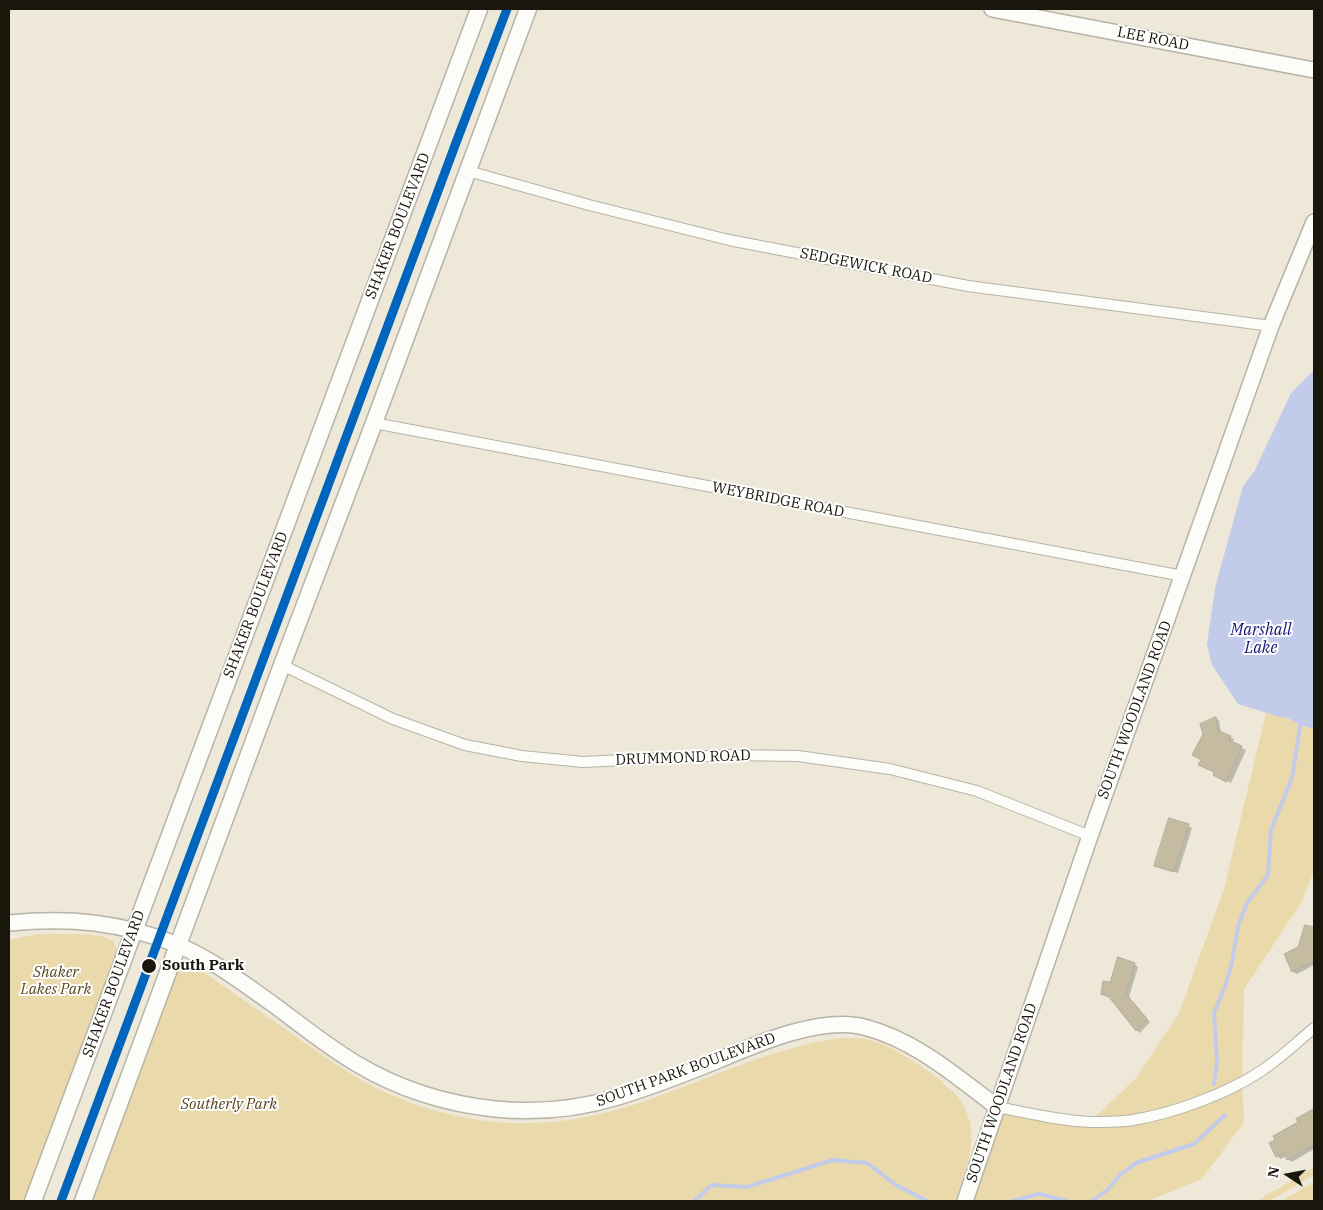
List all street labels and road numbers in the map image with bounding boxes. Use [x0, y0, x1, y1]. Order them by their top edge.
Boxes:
street label: LEE ROAD [1116, 23, 1190, 55]
street label: SHAKER BOULEVARD [362, 150, 434, 302]
street label: SEDGEWICK ROAD [798, 244, 934, 288]
street label: WEYBRIDGE ROAD [710, 478, 846, 522]
street label: SHAKER BOULEVARD [220, 529, 292, 681]
street label: SOUTH WOODLAND ROAD [1094, 618, 1176, 802]
street label: DRUMMOND ROAD [615, 747, 751, 769]
street label: SHAKER BOULEVARD [79, 908, 149, 1060]
street label: SOUTH WOODLAND ROAD [963, 1001, 1041, 1185]
street label: SOUTH PARK BOULEVARD [594, 1029, 778, 1111]

